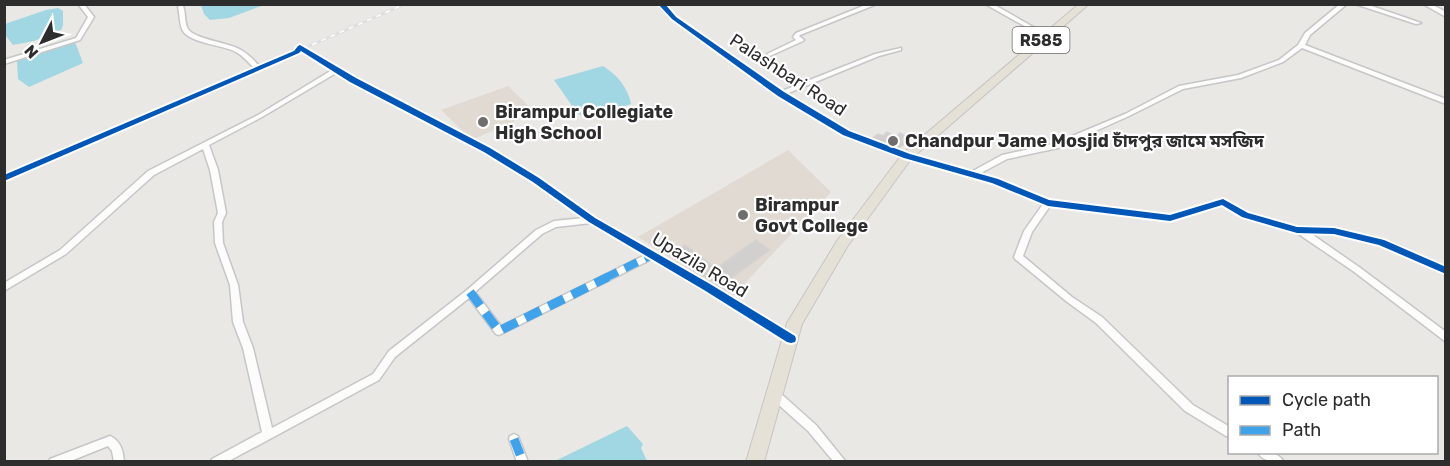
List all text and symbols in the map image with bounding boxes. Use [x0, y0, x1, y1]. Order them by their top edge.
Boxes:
north arrow [12, 12, 72, 72]
road number: R585 [1012, 27, 1070, 53]
street label: Palashbari Road [726, 29, 850, 121]
text: N [20, 41, 42, 62]
place label: Birampur Collegiate High School [495, 101, 674, 144]
marker: Birampur Collegiate High School [476, 115, 490, 129]
place label: Chandpur Jame Mosjid চাঁদপুর জামে মসজিদ [905, 130, 1265, 152]
marker: Chandpur Jame Mosjid চাঁদপুর জামে মসজিদ [886, 134, 900, 148]
place label: Birampur Govt College [755, 194, 869, 237]
marker: Birampur Govt College [736, 208, 750, 222]
street label: Upazila Road [648, 228, 752, 302]
legend [1228, 376, 1438, 454]
text: Cycle path [1282, 389, 1371, 411]
text: Path [1282, 419, 1321, 441]

